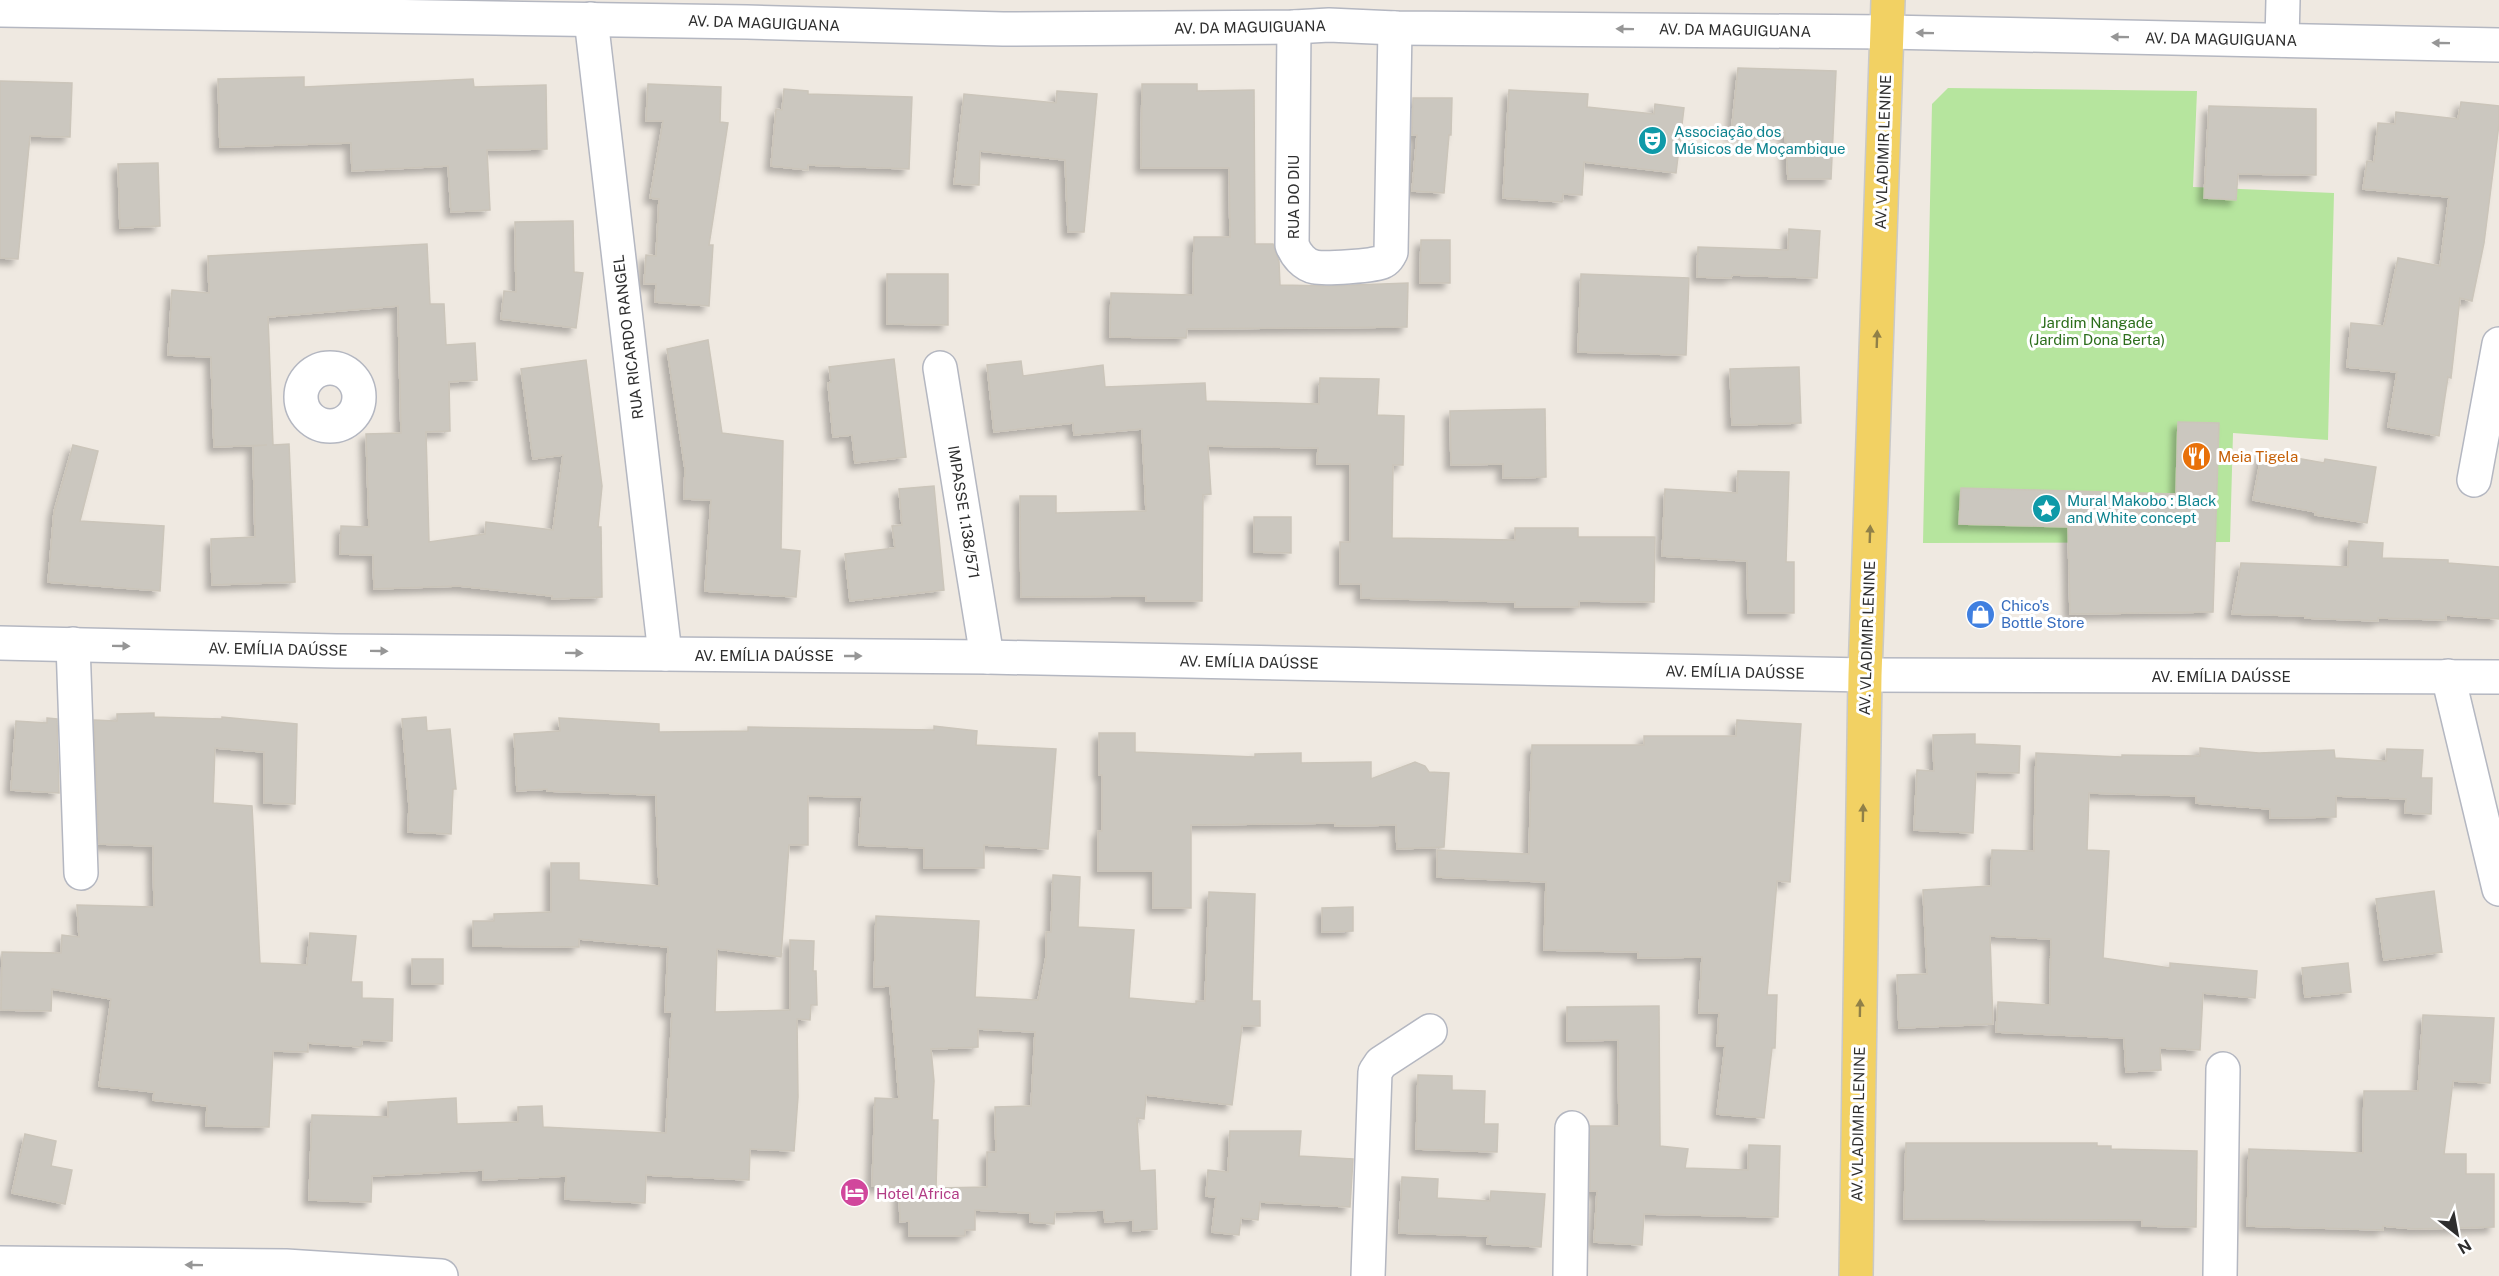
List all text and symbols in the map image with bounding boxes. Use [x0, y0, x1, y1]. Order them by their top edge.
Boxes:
street label: AV. DA MAGUIGUANA [688, 12, 841, 34]
street label: AV. DA MAGUIGUANA [1174, 17, 1327, 37]
street label: AV. DA MAGUIGUANA [1659, 20, 1812, 40]
one-way arrow [1615, 24, 1634, 34]
one-way arrow [1915, 28, 1934, 37]
street label: AV. DA MAGUIGUANA [2145, 29, 2298, 49]
one-way arrow [2110, 32, 2129, 42]
one-way arrow [2431, 39, 2450, 48]
street label: AV. VLADIMIR LENINE [1872, 74, 1894, 230]
place label: Associação dos Músicos de Moçambique [1674, 123, 1846, 157]
theatre icon: Associação dos Músicos de Moçambique [1637, 124, 1669, 156]
street label: RUA DO DIU [1285, 155, 1302, 239]
street label: RUA RICARDO RANGEL [609, 254, 647, 420]
park label: Jardim Nangade (Jardim Dona Berta) [2029, 314, 2165, 348]
one-way arrow [1872, 329, 1882, 348]
restaurant icon: Meia Tigela [2181, 440, 2213, 472]
street label: IMPASSE 1.138/571 [945, 444, 983, 580]
place label: Meia Tigela [2218, 448, 2298, 465]
place label: Mural Makobo : Black and White concept [2067, 492, 2216, 526]
place icon: Mural Makobo : Black and White concept [2030, 493, 2062, 525]
one-way arrow [1866, 524, 1875, 543]
street label: AV. VLADIMIR LENINE [1856, 560, 1878, 716]
place label: Chico's Bottle Store [2001, 597, 2085, 631]
shop icon: Chico's Bottle Store [1964, 598, 1996, 630]
street label: AV. EMÍLIA DAÚSSE [208, 638, 348, 659]
one-way arrow [112, 641, 131, 650]
one-way arrow [370, 646, 389, 656]
street label: AV. EMÍLIA DAÚSSE [694, 646, 834, 664]
one-way arrow [565, 648, 584, 658]
one-way arrow [844, 651, 863, 661]
street label: AV. EMÍLIA DAÚSSE [1179, 651, 1319, 672]
street label: AV. EMÍLIA DAÚSSE [1665, 661, 1805, 682]
street label: AV. EMÍLIA DAÚSSE [2151, 667, 2291, 685]
one-way arrow [1858, 803, 1868, 822]
one-way arrow [1855, 998, 1865, 1017]
street label: AV. VLADIMIR LENINE [1848, 1046, 1868, 1202]
hotel icon: Hotel Africa [839, 1177, 871, 1209]
place label: Hotel Africa [876, 1185, 960, 1202]
north arrow [2427, 1204, 2487, 1264]
text: N [2454, 1235, 2475, 1258]
one-way arrow [185, 1260, 204, 1270]

